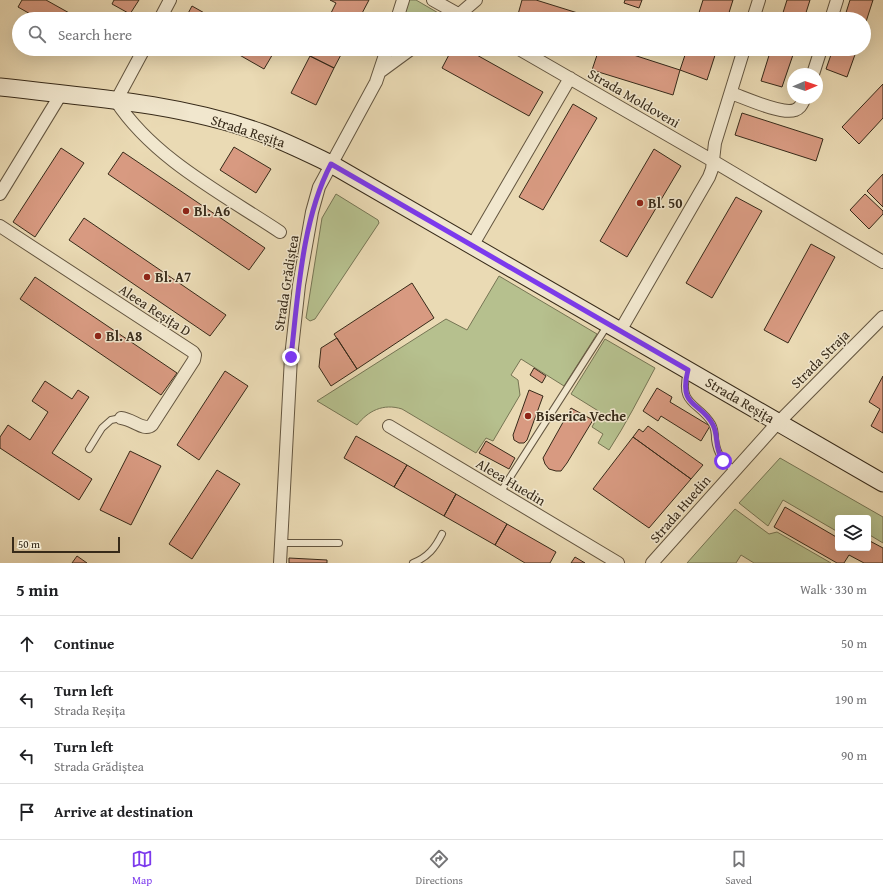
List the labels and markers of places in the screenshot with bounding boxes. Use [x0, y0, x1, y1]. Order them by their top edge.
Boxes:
place label: Bl. 50 [648, 193, 683, 213]
marker: Bl. 50 [635, 198, 645, 208]
place label: Bl. A6 [194, 201, 230, 221]
marker: Bl. A6 [181, 206, 191, 216]
place label: Bl. A7 [155, 267, 191, 287]
marker: Bl. A7 [142, 272, 152, 282]
place label: Bl. A8 [106, 326, 142, 346]
marker: Bl. A8 [93, 331, 103, 341]
place label: Biserica Veche [536, 406, 626, 426]
marker: Biserica Veche [523, 411, 533, 421]

